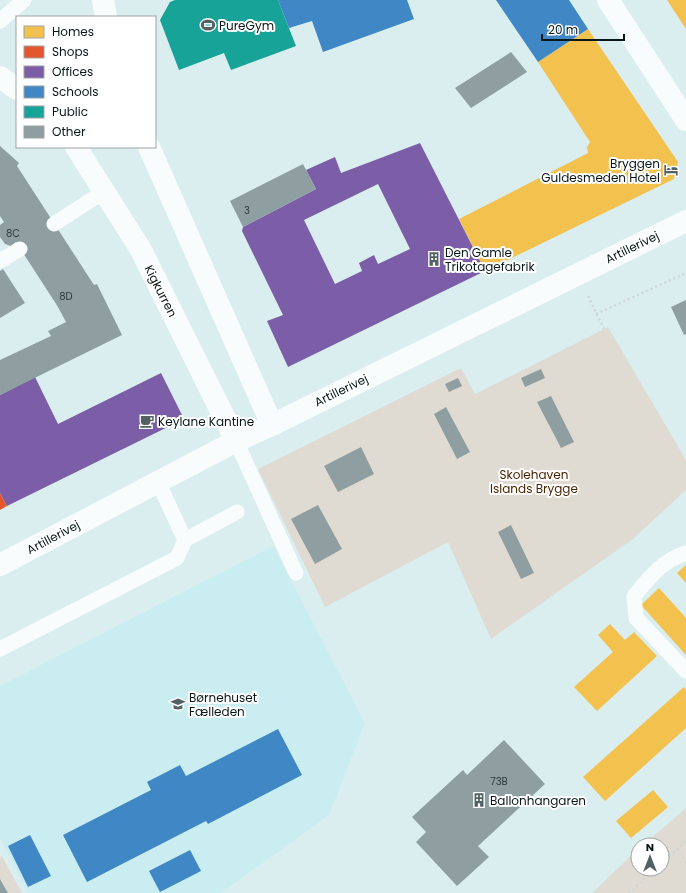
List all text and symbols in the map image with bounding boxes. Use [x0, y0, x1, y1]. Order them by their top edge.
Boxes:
legend [16, 16, 156, 148]
scale bar [542, 16, 624, 42]
sports icon: PureGym [200, 17, 216, 33]
place label: PureGym [219, 17, 274, 34]
text: 20 m [548, 21, 578, 38]
text: Homes [52, 23, 94, 40]
text: Shops [52, 43, 89, 60]
text: Offices [52, 63, 93, 80]
text: Schools [52, 83, 99, 100]
text: Public [52, 103, 88, 120]
text: Other [52, 123, 86, 140]
place label: Bryggen Guldesmeden Hotel [541, 155, 660, 186]
hotel icon: Bryggen Guldesmeden Hotel [663, 162, 679, 178]
house number: 3 [244, 203, 250, 218]
house number: 8C [6, 226, 20, 241]
street label: Artillerivej [602, 227, 662, 267]
place label: Den Gamle Trikotagefabrik [445, 244, 535, 275]
building icon: Den Gamle Trikotagefabrik [426, 251, 442, 267]
street label: Kigkurren [141, 262, 181, 320]
house number: 8D [59, 289, 73, 304]
street label: Artillerivej [311, 370, 371, 410]
cafe icon: Keylane Kantine [139, 413, 155, 429]
place label: Keylane Kantine [158, 413, 254, 430]
park label: Skolehaven Islands Brygge [490, 466, 578, 497]
street label: Artillerivej [23, 516, 83, 558]
place label: Børnehuset Fælleden [189, 689, 257, 720]
school or university icon: Børnehuset Fælleden [170, 696, 186, 712]
house number: 73B [490, 774, 508, 789]
building icon: Ballonhangaren [471, 792, 487, 808]
place label: Ballonhangaren [490, 792, 586, 809]
north arrow [630, 837, 670, 877]
text: N [646, 839, 654, 855]

